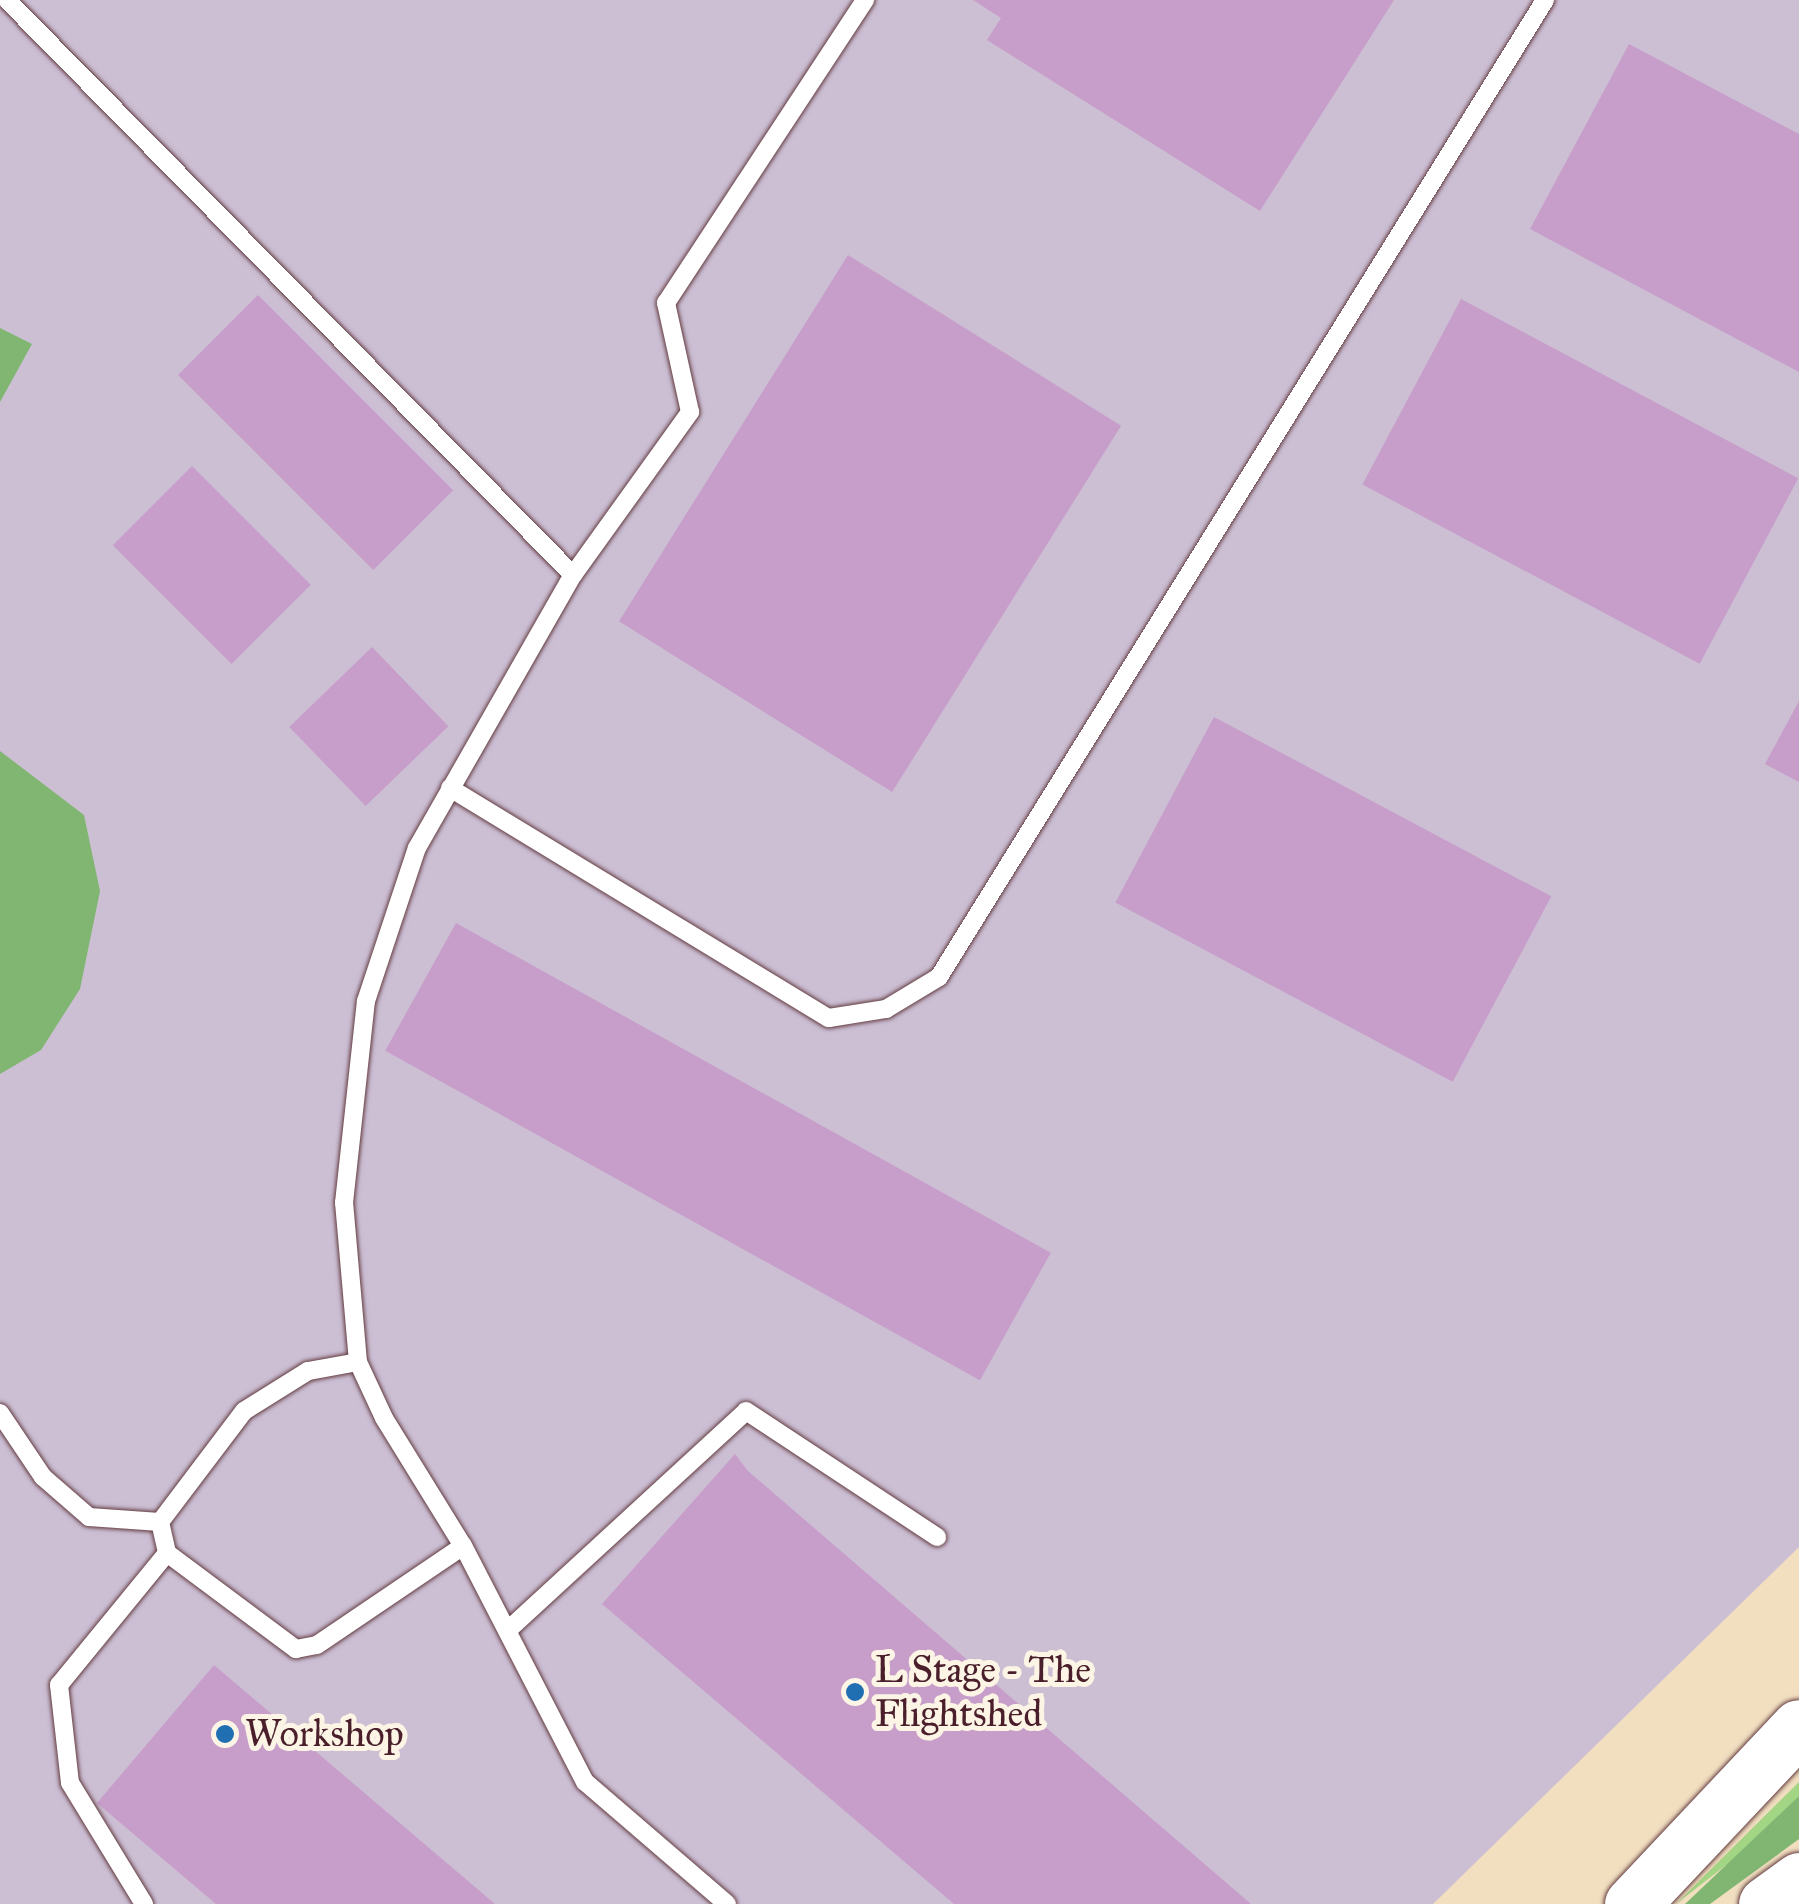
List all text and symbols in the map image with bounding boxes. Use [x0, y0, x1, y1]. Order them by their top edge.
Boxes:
place label: L Stage - The Flightshed [875, 1647, 1091, 1736]
marker: L Stage - The Flightshed [844, 1681, 866, 1703]
place label: Workshop [245, 1711, 404, 1757]
marker: Workshop [214, 1723, 236, 1745]

